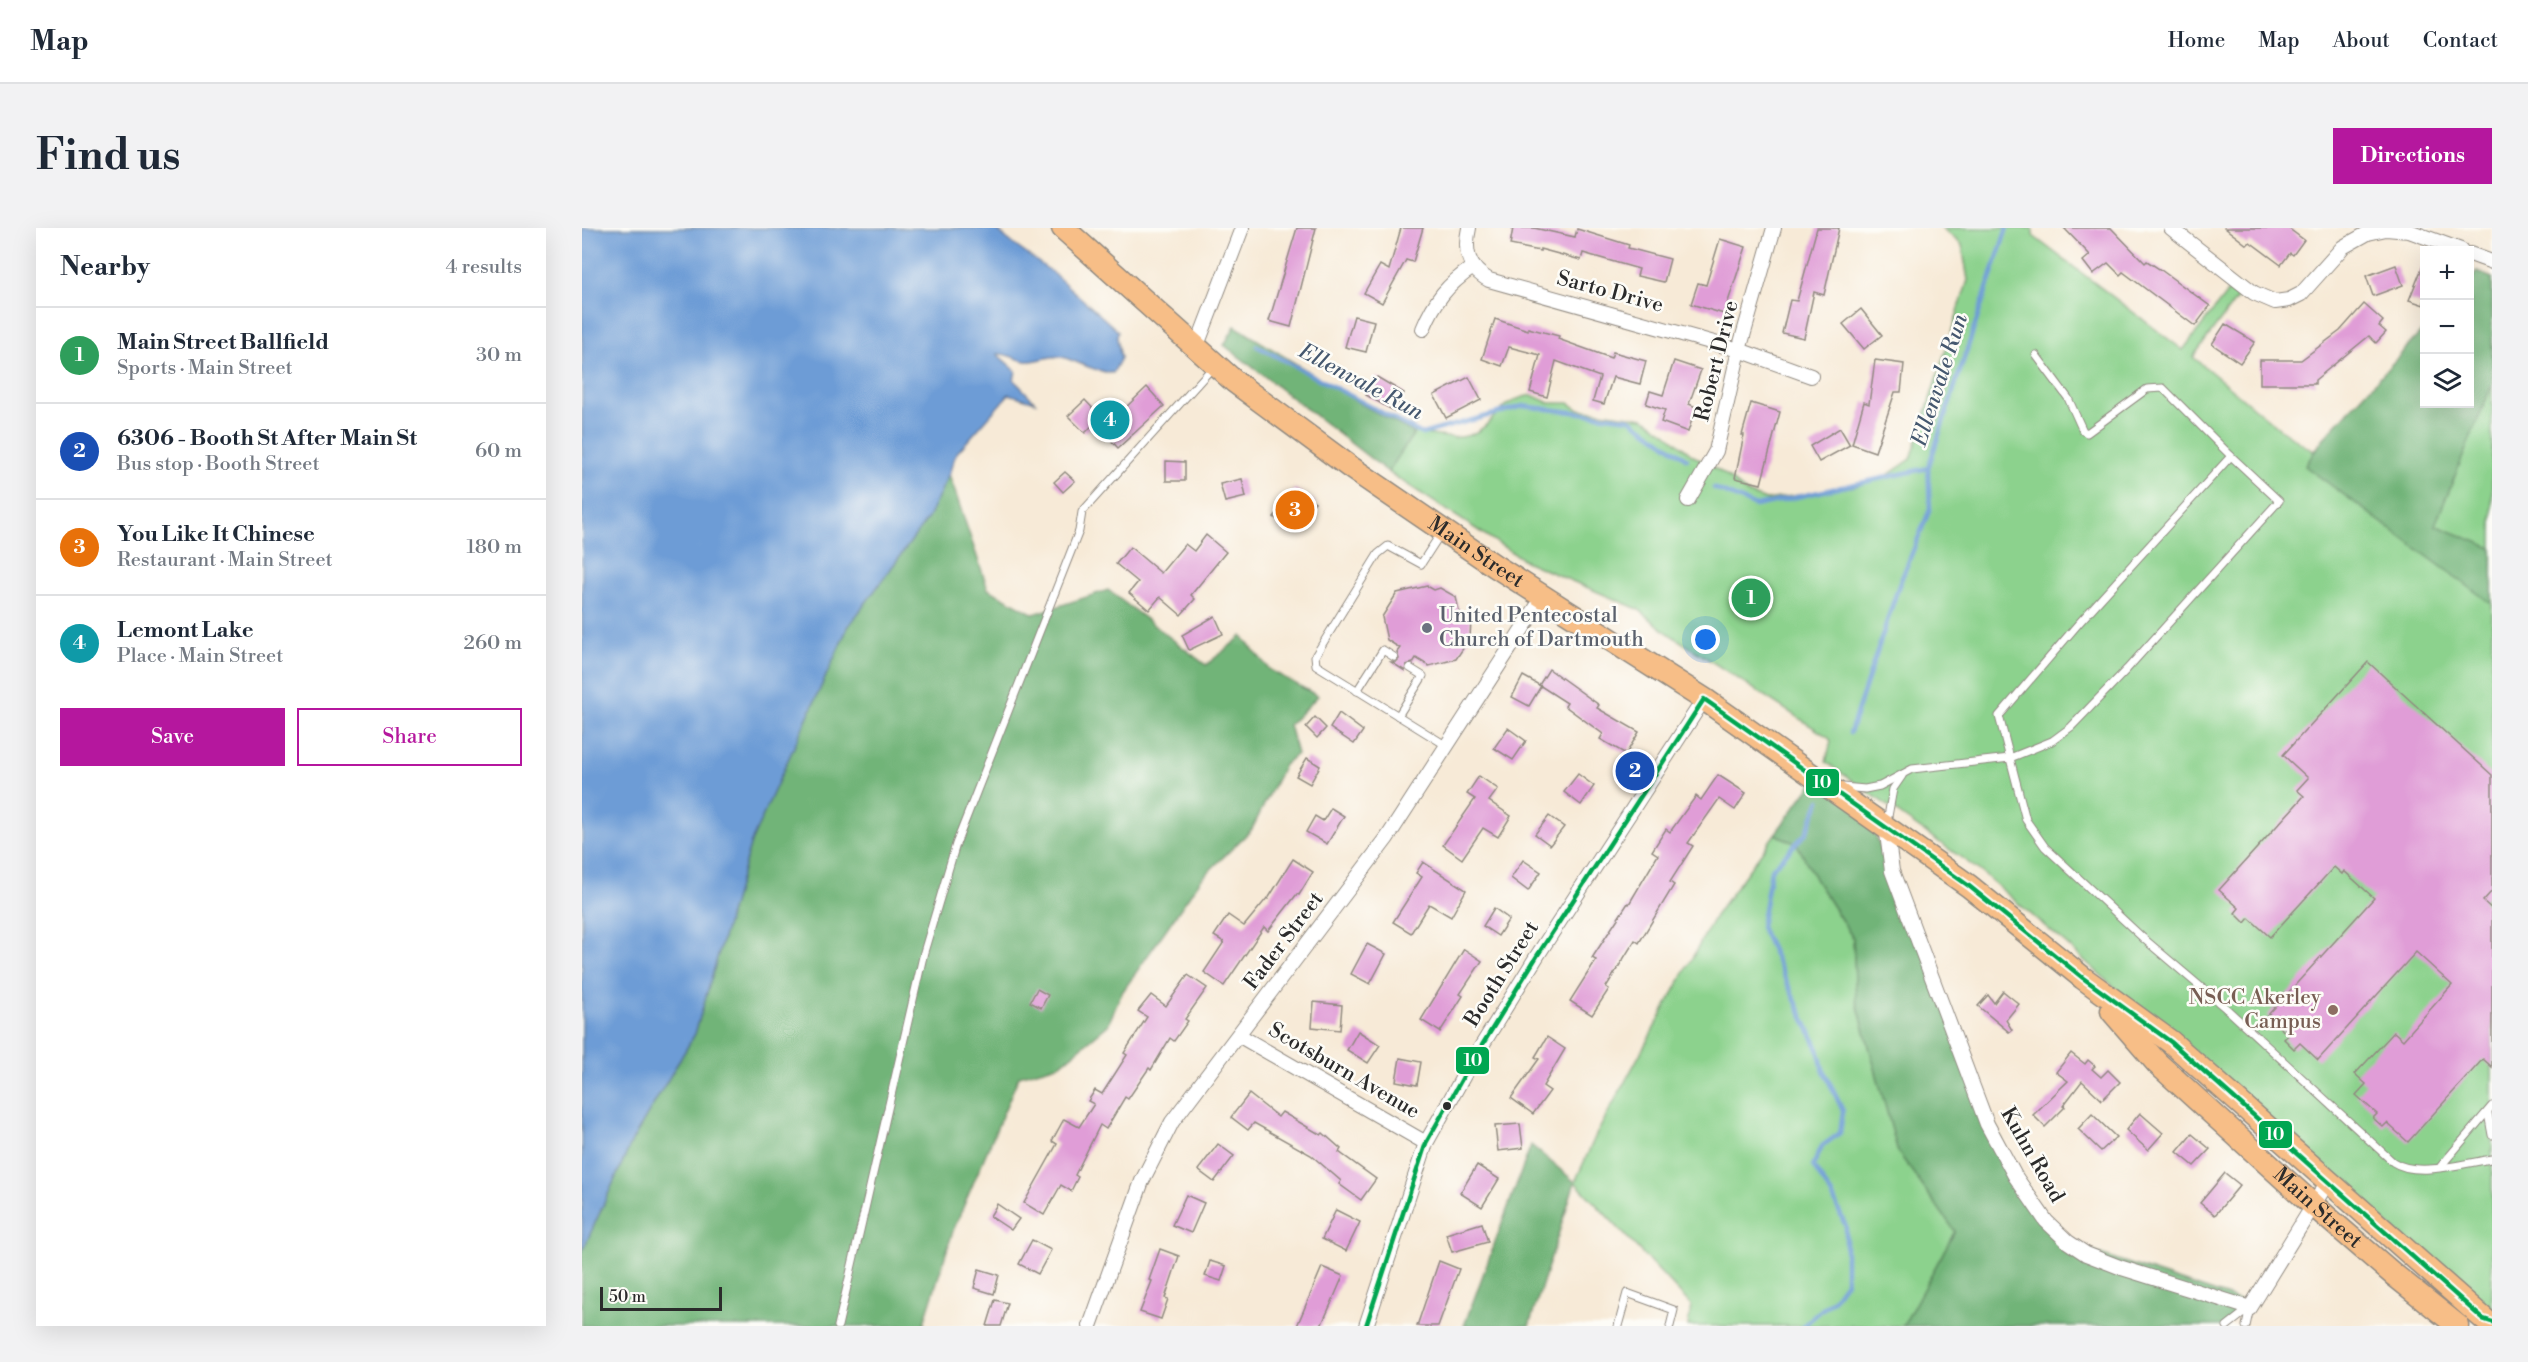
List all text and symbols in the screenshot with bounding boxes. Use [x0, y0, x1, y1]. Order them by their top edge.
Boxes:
text: Map [30, 24, 89, 59]
text: Home [2168, 28, 2225, 54]
text: Map [2258, 28, 2300, 54]
text: About [2333, 28, 2390, 54]
text: Contact [2423, 28, 2498, 54]
button: Directions [2333, 128, 2492, 184]
text: Find us [36, 130, 180, 183]
map controls [2420, 246, 2474, 408]
button: + [2420, 246, 2474, 300]
text: Nearby [60, 251, 150, 283]
text: 4 results [445, 255, 522, 280]
street label: Sarto Drive [1554, 265, 1666, 319]
street label: Robert Drive [1689, 298, 1745, 424]
button: − [2420, 300, 2474, 354]
water label: Ellenvale Run [1906, 310, 1974, 450]
text: Main Street Ballfield [117, 329, 329, 356]
water label: Ellenvale Run [1293, 337, 1428, 426]
text: 1 [75, 343, 84, 368]
text: 30 m [476, 343, 522, 368]
button: layers [2420, 354, 2474, 408]
text: Sports · Main Street [117, 356, 293, 381]
pin: 4 [1090, 398, 1130, 442]
text: 6306 - Booth St After Main St [117, 425, 417, 452]
text: 2 [73, 439, 86, 464]
text: 60 m [475, 439, 522, 464]
text: Bus stop · Booth Street [117, 452, 320, 477]
pin: 3 [1276, 488, 1314, 532]
street label: Main Street [1423, 511, 1529, 594]
text: You Like It Chinese [117, 521, 315, 548]
text: 3 [73, 535, 86, 560]
text: 180 m [467, 535, 522, 560]
text: Restaurant · Main Street [117, 548, 333, 573]
pin: 1 [1732, 576, 1770, 620]
place label: United Pentecostal Church of Dartmouth [1439, 603, 1644, 653]
text: Lemont Lake [117, 617, 254, 644]
marker: United Pentecostal Church of Dartmouth [1420, 621, 1434, 635]
your location [1691, 625, 1720, 654]
text: 4 [73, 631, 86, 656]
text: 260 m [464, 631, 522, 656]
text: Place · Main Street [117, 644, 283, 669]
button: Save [60, 708, 285, 766]
button: Share [297, 708, 522, 766]
pin: 2 [1616, 748, 1654, 794]
line badge: 10 [1805, 768, 1840, 797]
text: 10 [1813, 773, 1831, 793]
street label: Fader Street [1239, 886, 1330, 995]
street label: Booth Street [1459, 916, 1545, 1033]
place label: NSCC Akerley Campus [2189, 985, 2322, 1035]
marker: NSCC Akerley Campus [2326, 1003, 2340, 1017]
street label: Scotsburn Avenue [1264, 1017, 1424, 1125]
line badge: 10 [1455, 1046, 1490, 1075]
text: 10 [1464, 1051, 1482, 1071]
unlabelled marker [1441, 1100, 1453, 1112]
street label: Kuhn Road [1994, 1103, 2070, 1207]
line badge: 10 [2258, 1120, 2293, 1149]
text: 10 [2266, 1125, 2284, 1145]
street label: Main Street [2267, 1162, 2368, 1255]
scale bar [600, 1284, 722, 1312]
text: 50 m [609, 1287, 646, 1307]

